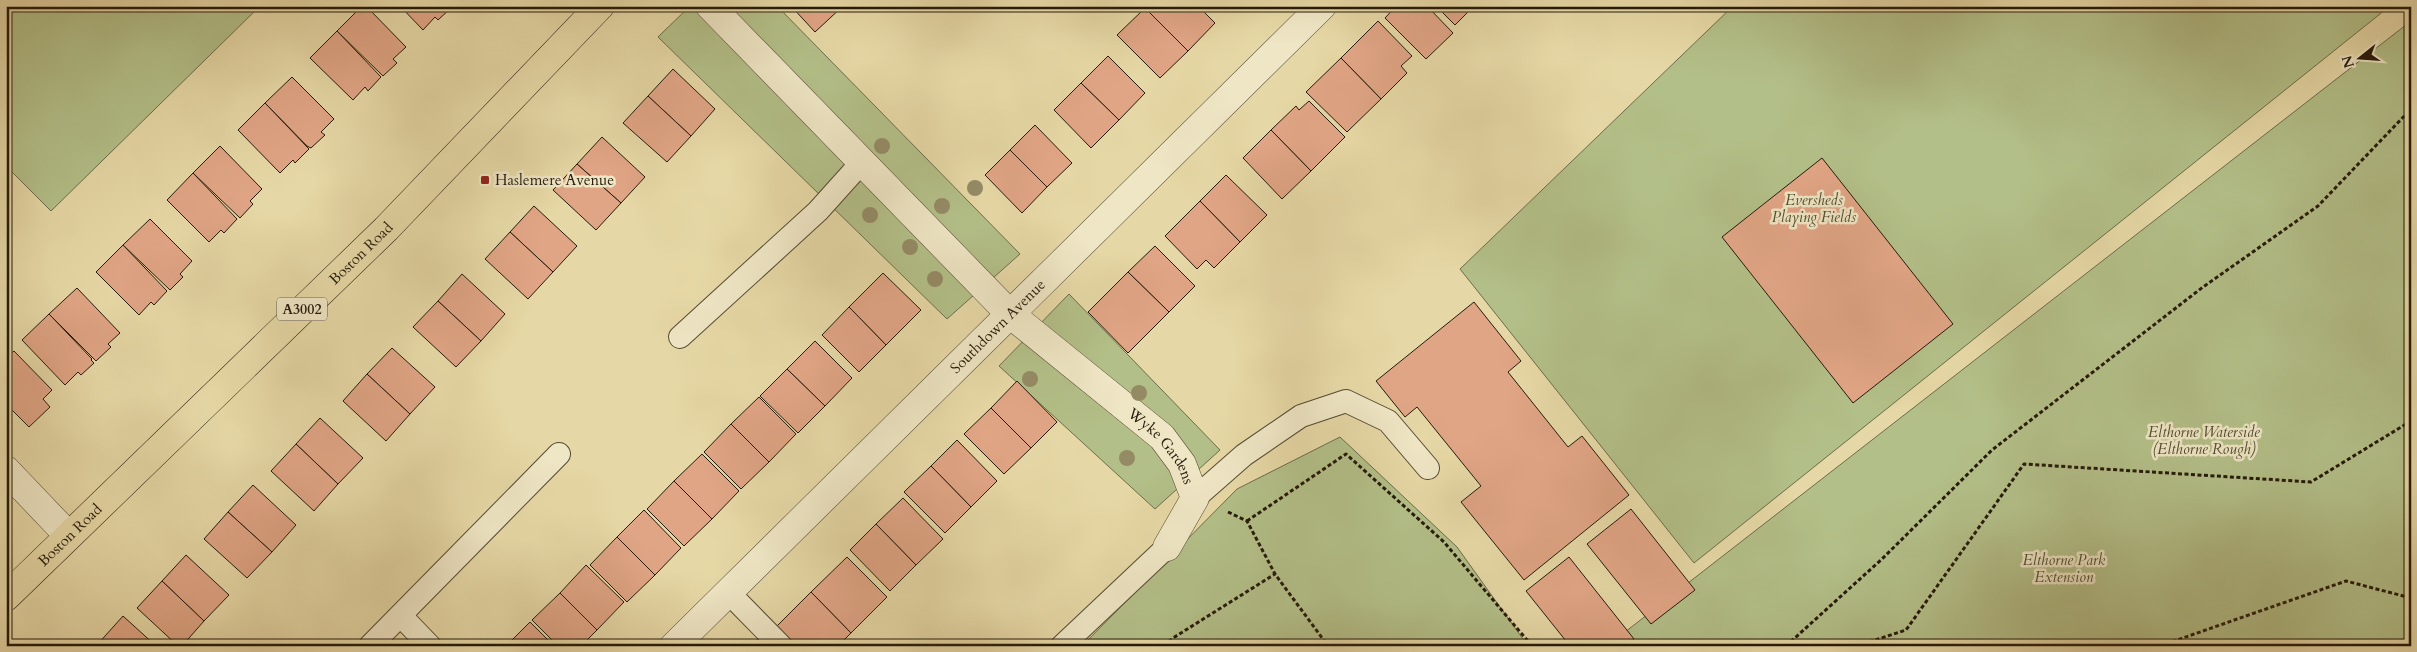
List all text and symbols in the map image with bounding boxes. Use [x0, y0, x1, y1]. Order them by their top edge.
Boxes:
north arrow [2334, 32, 2384, 82]
text: N [2337, 53, 2359, 70]
place label: Haslemere Avenue [495, 170, 614, 190]
marker: Haslemere Avenue [479, 174, 491, 186]
park label: Eversheds Playing Fields [1772, 190, 1856, 227]
street label: Boston Road [325, 218, 397, 289]
street label: Southdown Avenue [946, 275, 1050, 378]
road number: A3002 [277, 298, 327, 320]
street label: Wyke Gardens [1123, 403, 1199, 487]
park label: Elthorne Waterside (Elthorne Rough) [2148, 422, 2260, 459]
street label: Boston Road [34, 499, 106, 571]
park label: Elthorne Park Extension [2023, 550, 2106, 587]

